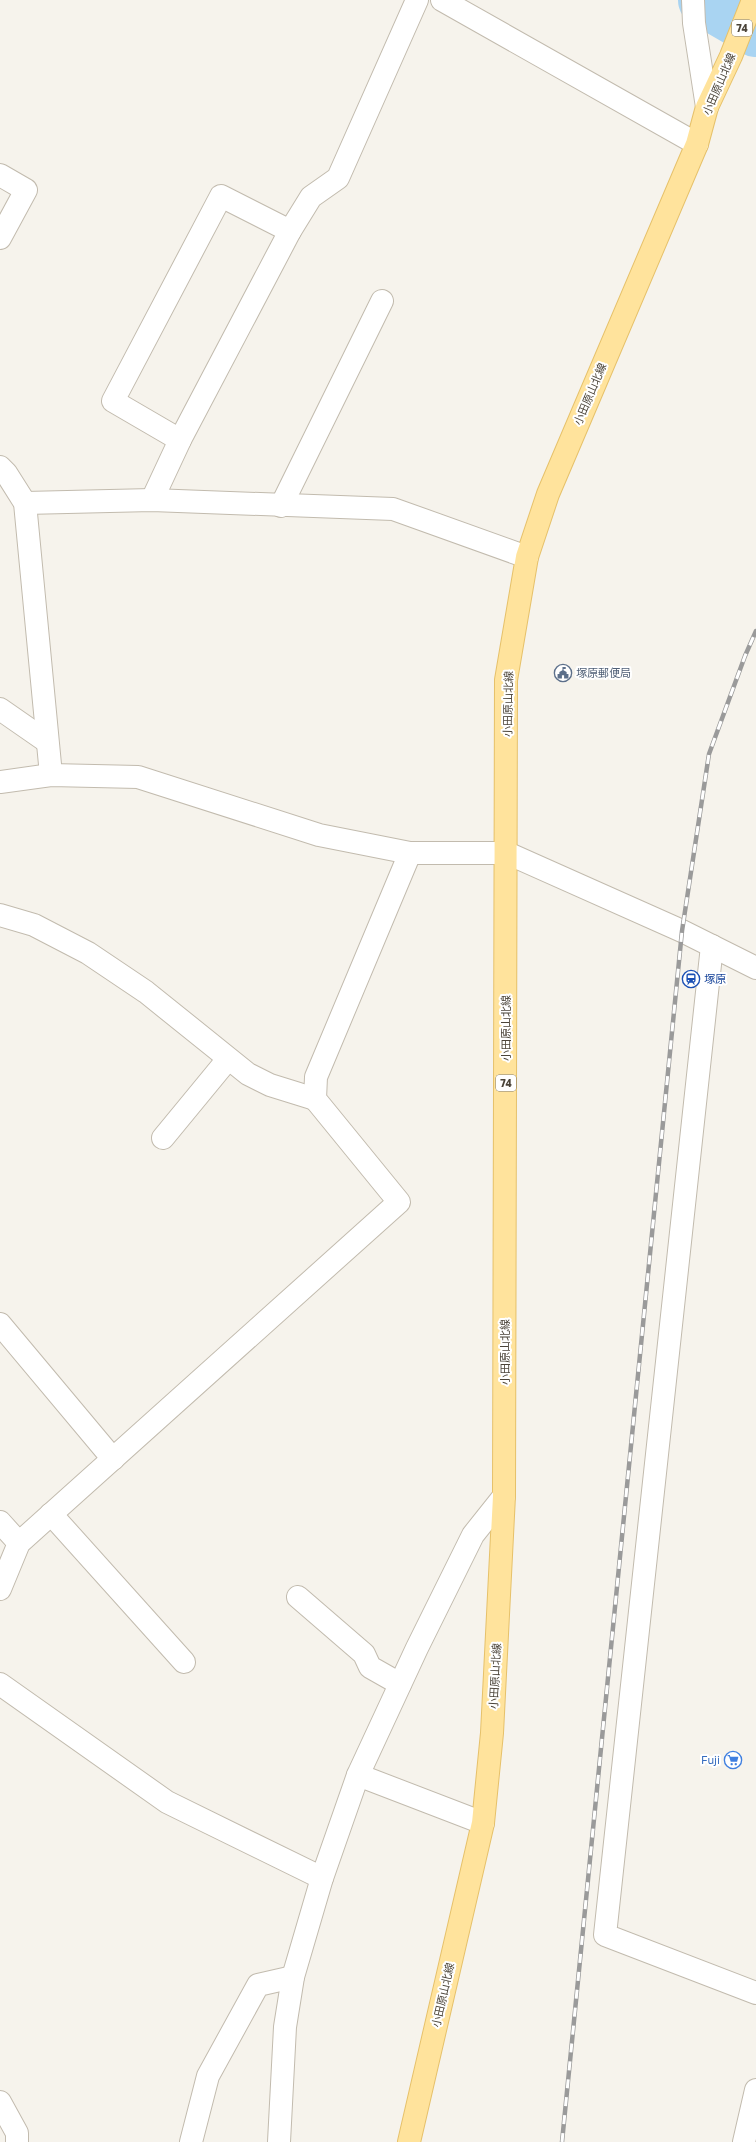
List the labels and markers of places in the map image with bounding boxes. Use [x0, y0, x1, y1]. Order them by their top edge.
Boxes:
public building icon: 塚原郵便局 [553, 663, 573, 683]
place label: 塚原郵便局 [576, 666, 631, 679]
station icon: 塚原 [681, 969, 701, 989]
place label: 塚原 [704, 972, 726, 985]
supermarket icon: Fuji [723, 1750, 743, 1770]
place label: Fuji [701, 1753, 720, 1766]

